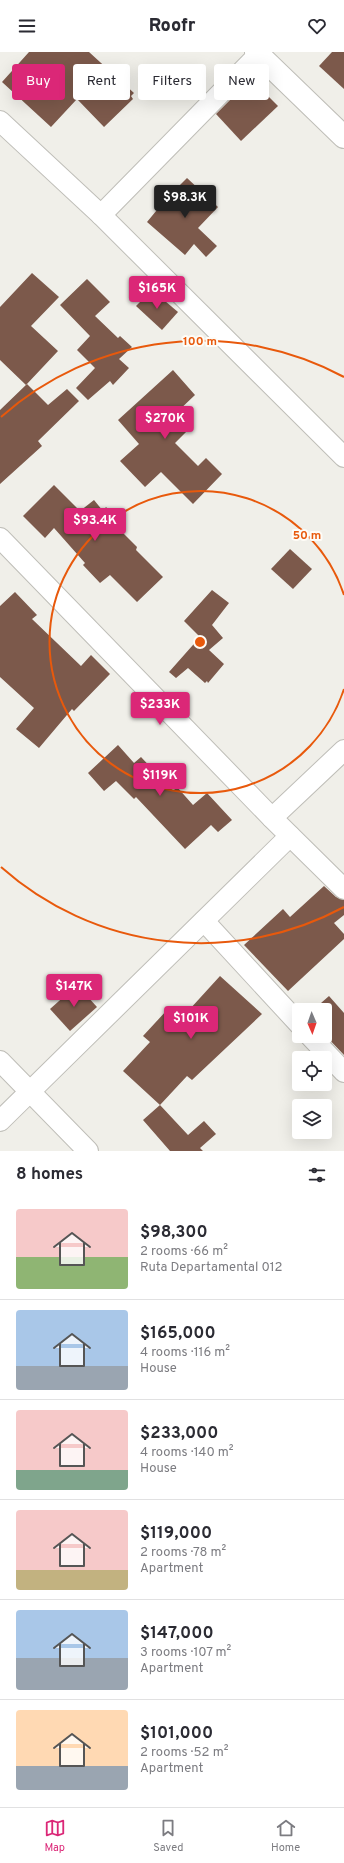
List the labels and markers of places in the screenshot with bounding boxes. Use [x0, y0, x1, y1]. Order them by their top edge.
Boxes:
pin: $98.3K [152, 185, 218, 219]
pin: $165K [129, 276, 185, 310]
pin: $270K [137, 406, 193, 440]
pin: $93.4K [62, 508, 128, 542]
centre of rings [193, 635, 207, 649]
pin: $233K [132, 692, 188, 726]
pin: $119K [132, 763, 188, 797]
pin: $147K [46, 974, 102, 1008]
pin: $101K [163, 1006, 219, 1040]

